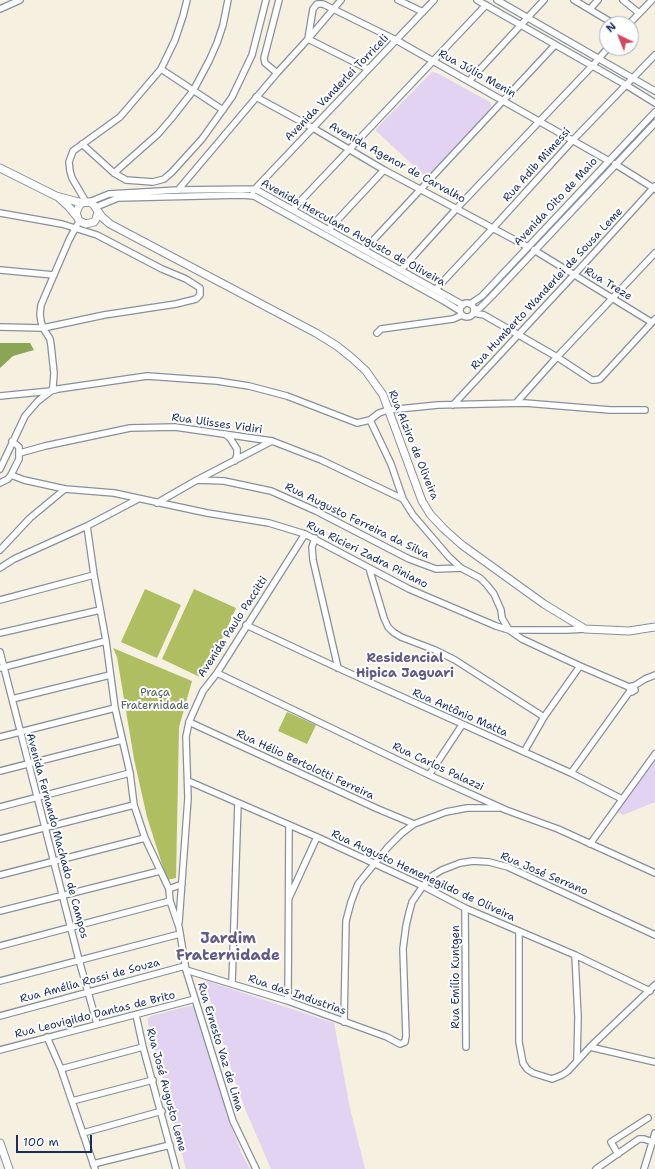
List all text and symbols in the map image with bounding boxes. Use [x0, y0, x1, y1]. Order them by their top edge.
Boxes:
north arrow [599, 16, 639, 56]
text: N [603, 19, 619, 36]
street label: Avenida Vanderlei Torriceli [282, 32, 392, 144]
street label: Rua Júlio Menin [436, 47, 518, 101]
street label: Avenida Agenor de Carvalho [326, 120, 468, 206]
street label: Rua Adib Mimessi [500, 125, 574, 205]
street label: Avenida Oito de Maio [511, 155, 601, 249]
street label: Avenida Herculano Augusto de Oliveira [259, 177, 447, 289]
street label: Rua Humberto Wanderlei de Sousa Leme [468, 205, 626, 373]
street label: Rua Treze [582, 265, 634, 303]
street label: Rua Alziro de Oliveira [385, 388, 441, 502]
street label: Rua Ulisses Vidiri [171, 411, 263, 437]
street label: Rua Augusto Ferreira da Silva [283, 480, 431, 562]
street label: Rua Ricieri Zadra Piniano [304, 519, 430, 591]
street label: Avenida Paulo Paccitti [195, 574, 271, 680]
district label: Residencial Hipica Jaguari [356, 651, 454, 682]
park label: Praça Fraternidade [121, 686, 189, 712]
street label: Rua Antônio Matta [410, 686, 510, 740]
street label: Rua Hélio Bertolotti Ferreira [234, 727, 376, 803]
street label: Avenida Fernando Machado de Campos [23, 732, 91, 940]
street label: Rua Carlos Palazzi [390, 740, 486, 794]
street label: Rua Augusto Hemenegildo de Oliveira [329, 828, 517, 924]
street label: Rua José Serrano [498, 850, 590, 898]
street label: Rua Emílio Kuntgen [449, 925, 463, 1029]
district label: Jardim Fraternidade [176, 930, 280, 965]
street label: Rua Amélia Rossi de Souza [19, 956, 161, 1006]
street label: Rua das Industrias [246, 972, 348, 1018]
street label: Rua Ernesto Vaz de Lima [194, 981, 246, 1113]
street label: Rua Leovigildo Dantas de Brito [13, 989, 177, 1041]
street label: Rua José Augusto Leme [143, 1027, 189, 1153]
scale bar [18, 1127, 94, 1153]
text: 100 m [23, 1134, 59, 1150]

